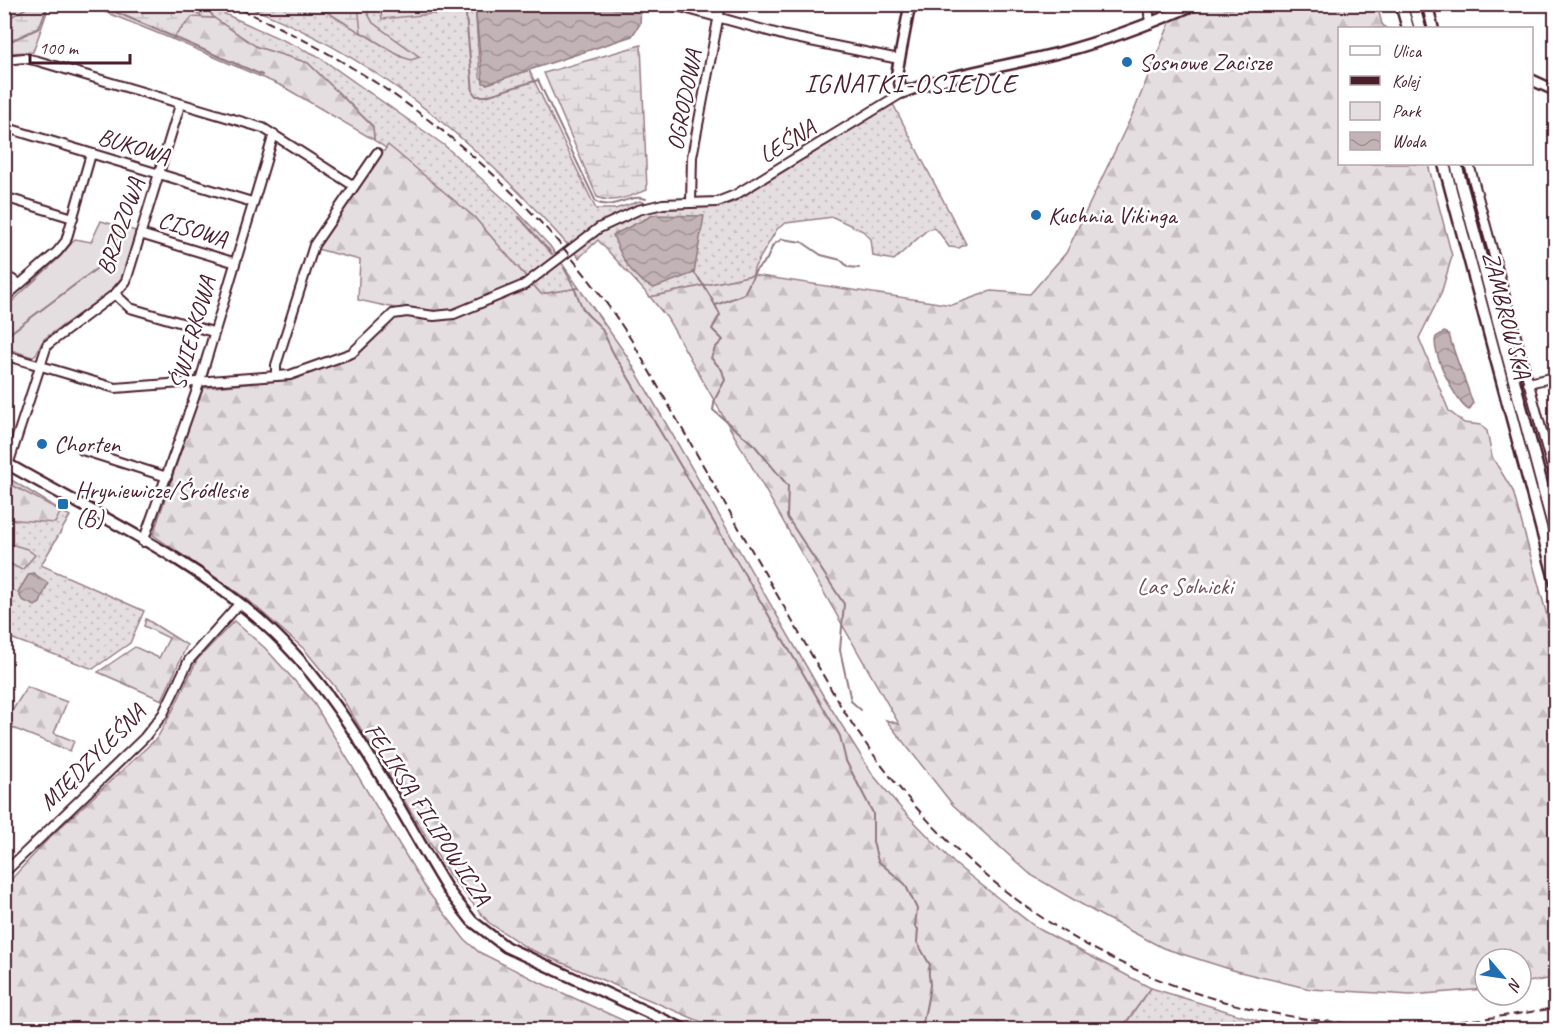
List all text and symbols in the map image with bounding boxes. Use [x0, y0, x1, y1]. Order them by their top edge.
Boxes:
scale bar [30, 27, 130, 65]
legend [1338, 27, 1533, 165]
text: 100 m [39, 37, 80, 59]
text: Ulica [1392, 40, 1423, 62]
street label: OGRODOWA [660, 46, 709, 153]
place label: Sosnowe Zacisze [1139, 47, 1274, 77]
marker: Sosnowe Zacisze [1120, 55, 1134, 69]
district label: IGNATKI-OSIEDLE [805, 66, 1020, 100]
text: Kolej [1392, 70, 1421, 92]
text: Park [1392, 100, 1422, 122]
street label: LEŚNA [753, 112, 821, 169]
street label: BUKOWA [94, 121, 174, 171]
text: Woda [1392, 130, 1427, 152]
street label: BRZOZOWA [89, 173, 151, 278]
place label: Kuchnia Vikinga [1048, 200, 1179, 230]
street label: CISOWA [155, 204, 232, 254]
marker: Kuchnia Vikinga [1029, 208, 1043, 222]
street label: ZAMBROWSKA [1476, 248, 1539, 383]
street label: ŚWIERKOWA [162, 272, 223, 393]
place label: Chorten [54, 429, 121, 459]
marker: Chorten [35, 437, 49, 451]
place label: Hryniewicze/Śródlesie (B) [75, 475, 250, 533]
marker: Hryniewicze/Śródlesie (B) [56, 497, 70, 511]
park label: Las Solnicki [1137, 571, 1235, 601]
street label: MIĘDZYLEŚNA [32, 697, 152, 817]
street label: FELIKSA FILIPOWICZA [358, 717, 498, 911]
north arrow [1473, 947, 1533, 1007]
text: N [1503, 975, 1526, 996]

